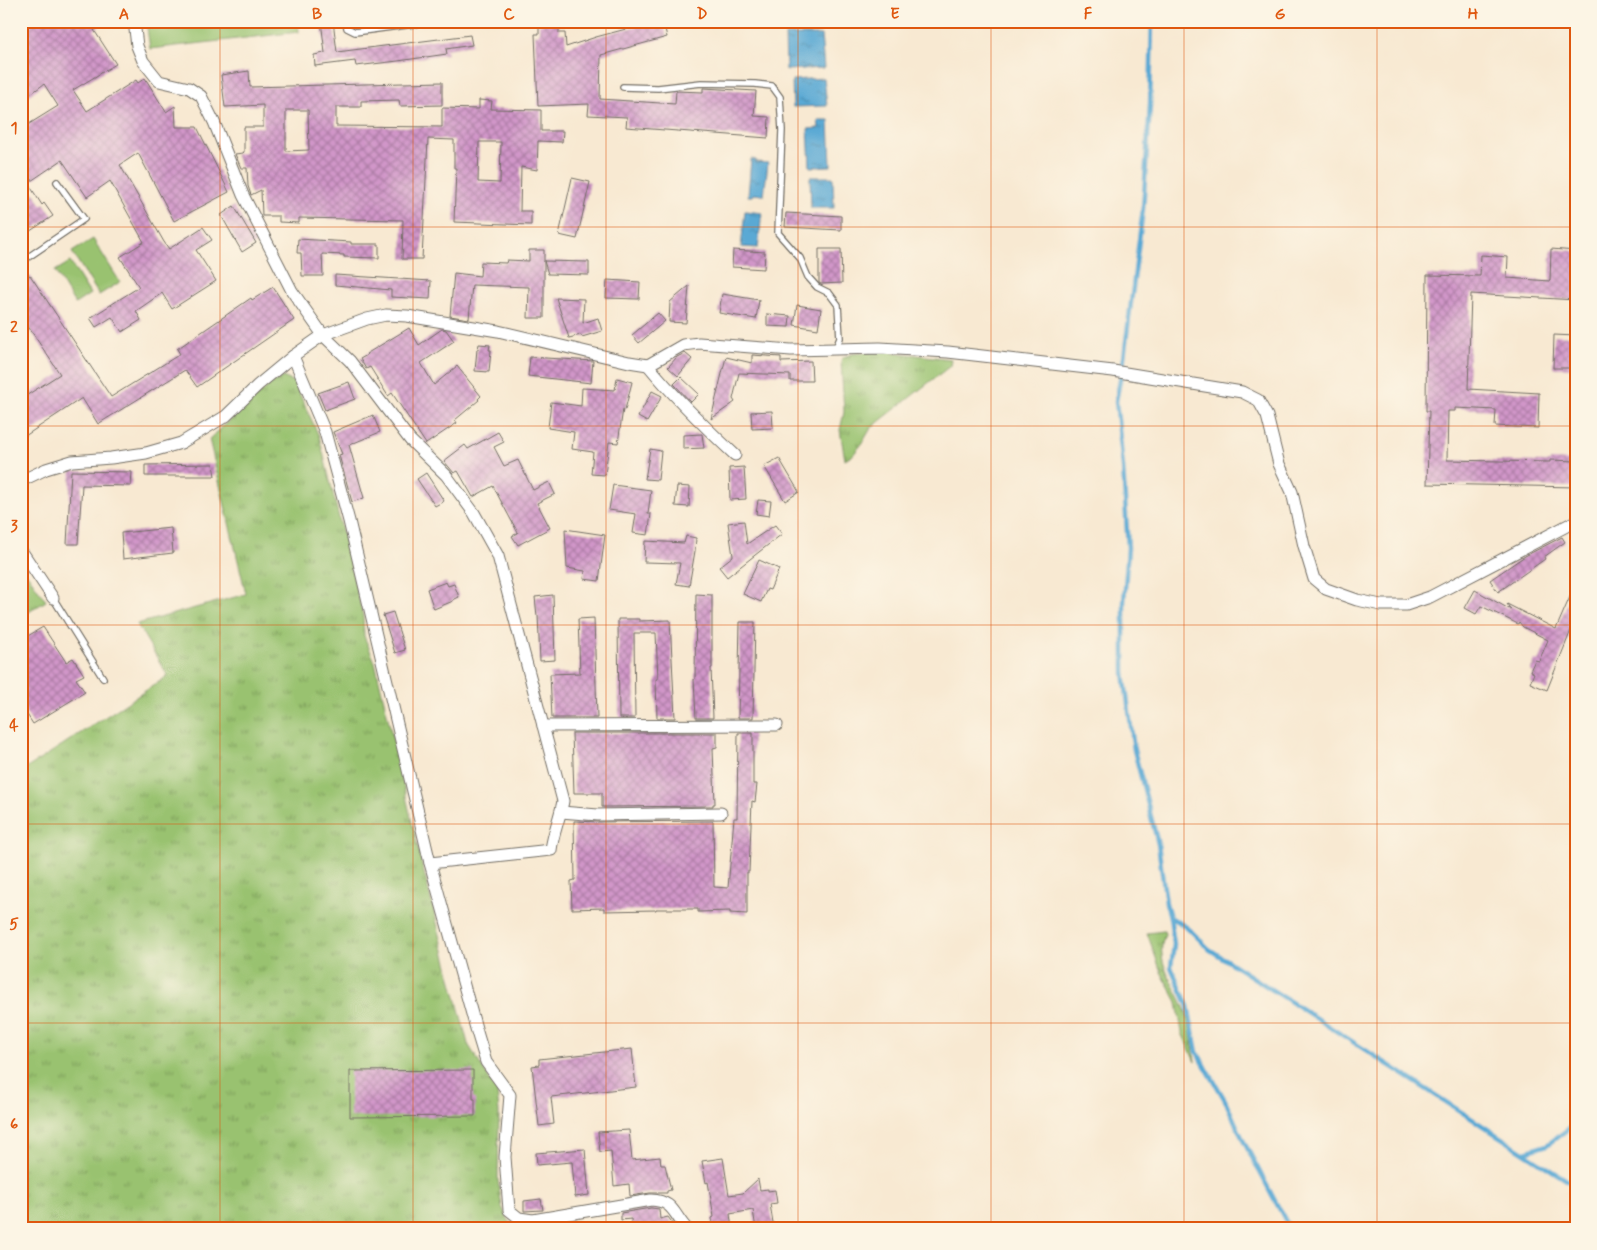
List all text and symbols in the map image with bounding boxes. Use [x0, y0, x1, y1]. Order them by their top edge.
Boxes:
text: A [119, 4, 129, 25]
text: B [312, 4, 322, 25]
text: C [503, 4, 515, 25]
text: D [696, 4, 708, 25]
text: E [890, 4, 900, 25]
text: F [1084, 4, 1093, 25]
text: G [1275, 4, 1286, 25]
text: H [1468, 4, 1479, 25]
text: 1 [10, 118, 18, 139]
text: 2 [10, 317, 18, 338]
text: 3 [10, 516, 18, 537]
text: 4 [9, 715, 19, 736]
text: 5 [9, 914, 19, 935]
text: 6 [10, 1114, 18, 1135]

